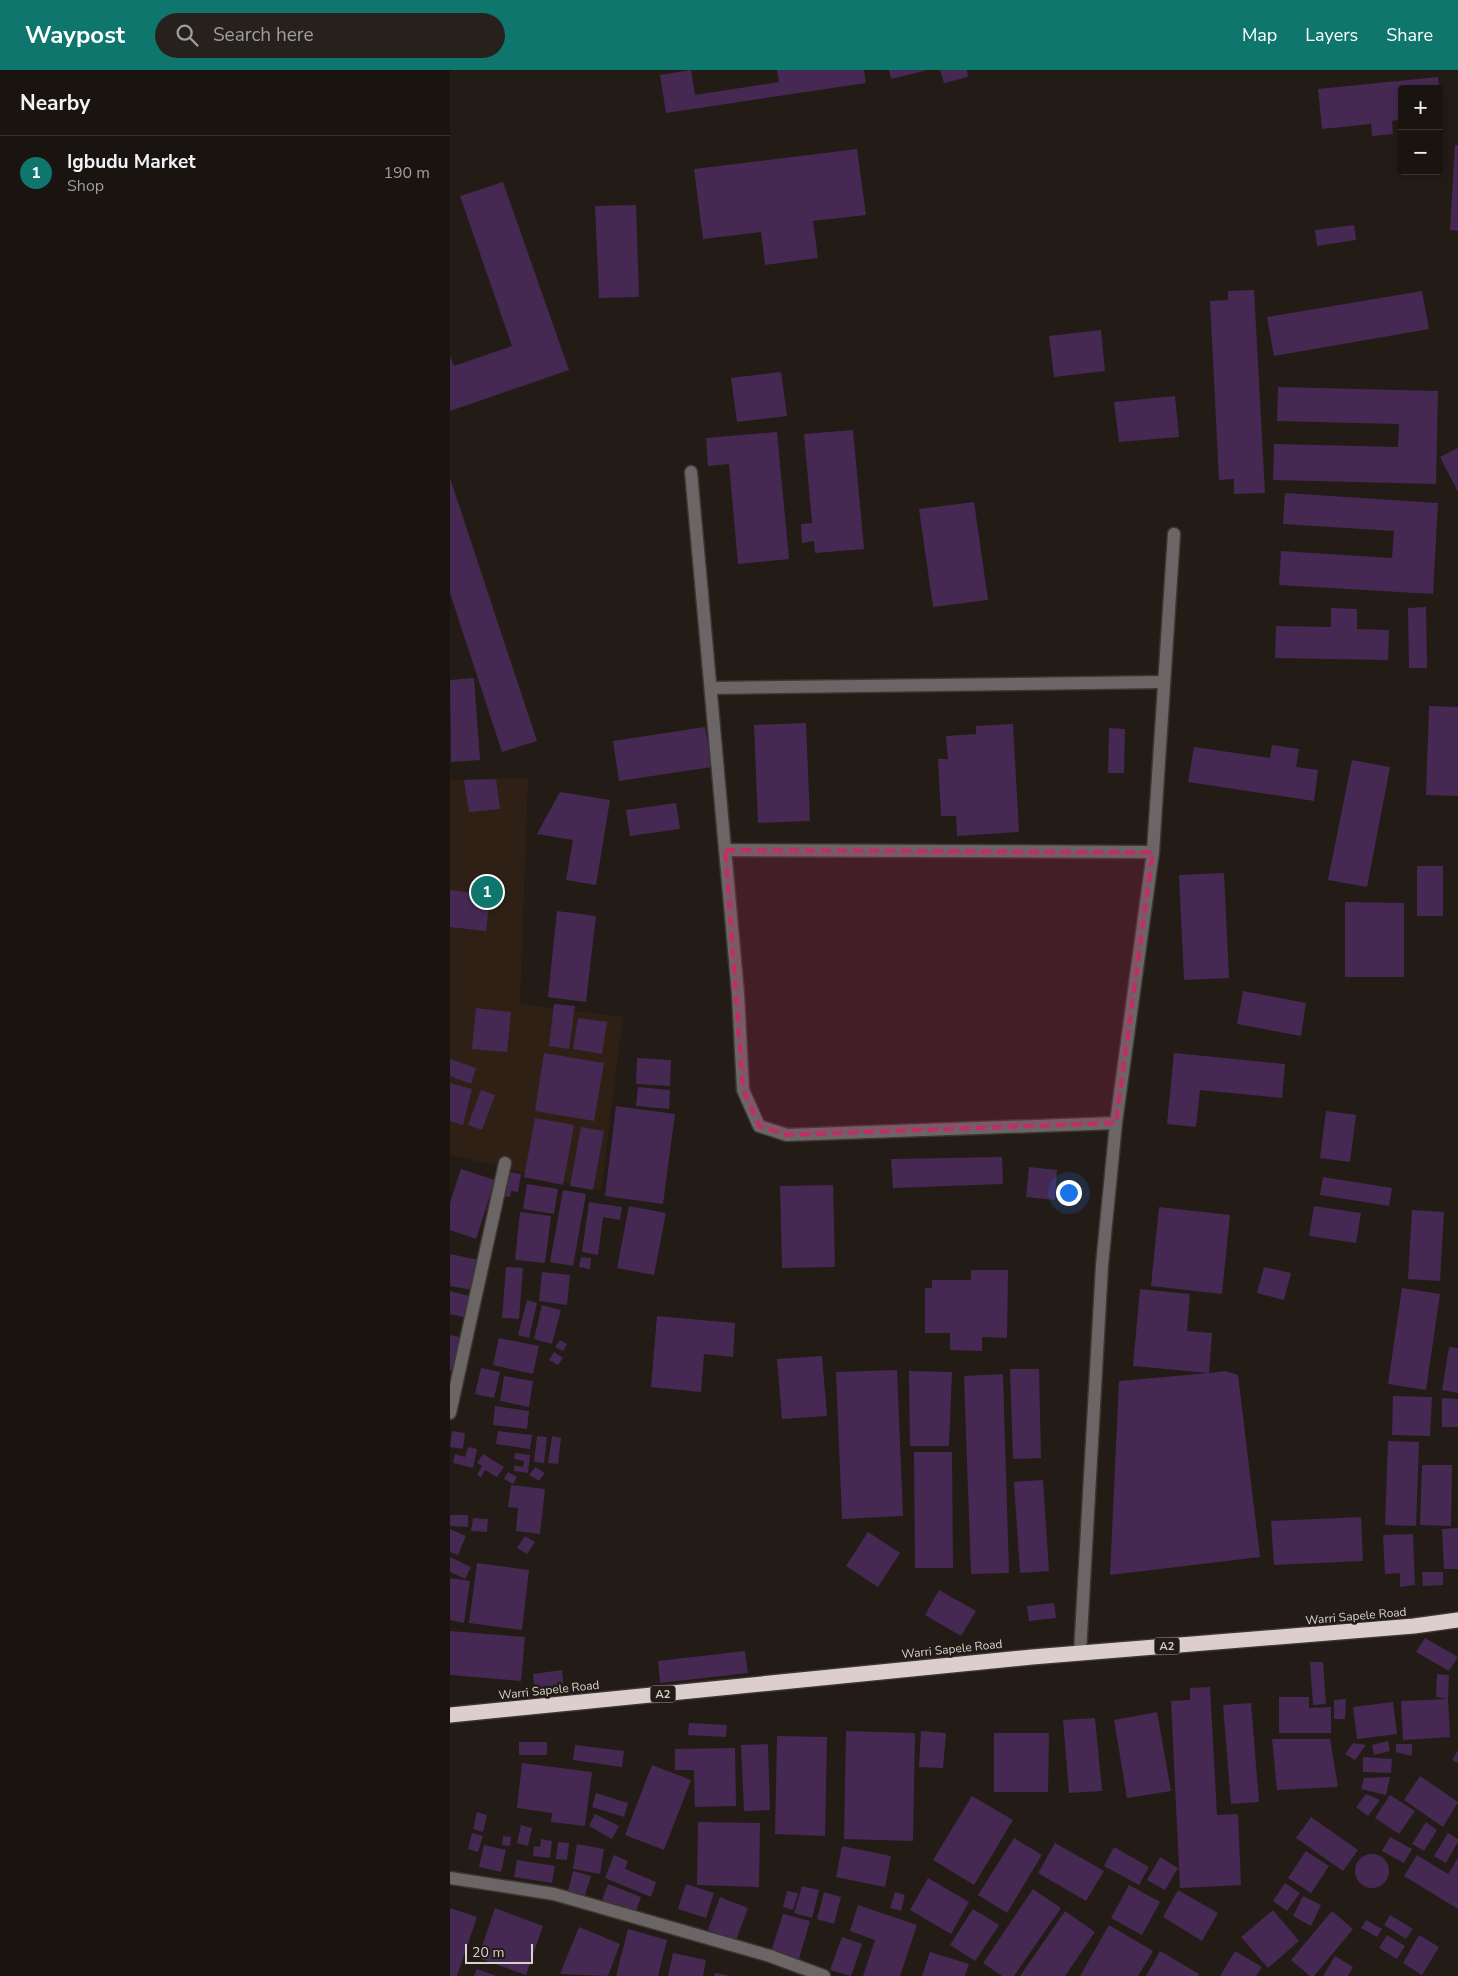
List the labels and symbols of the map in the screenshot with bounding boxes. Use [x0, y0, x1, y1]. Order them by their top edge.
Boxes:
pin: 1 [471, 873, 503, 911]
your location [1056, 1180, 1082, 1206]
street label: Warri Sapele Road [1305, 1604, 1407, 1628]
street label: Warri Sapele Road [901, 1636, 1003, 1662]
road number: A2 [1154, 1638, 1180, 1654]
street label: Warri Sapele Road [498, 1677, 600, 1703]
road number: A2 [650, 1686, 676, 1702]
scale bar [465, 1941, 532, 1964]

